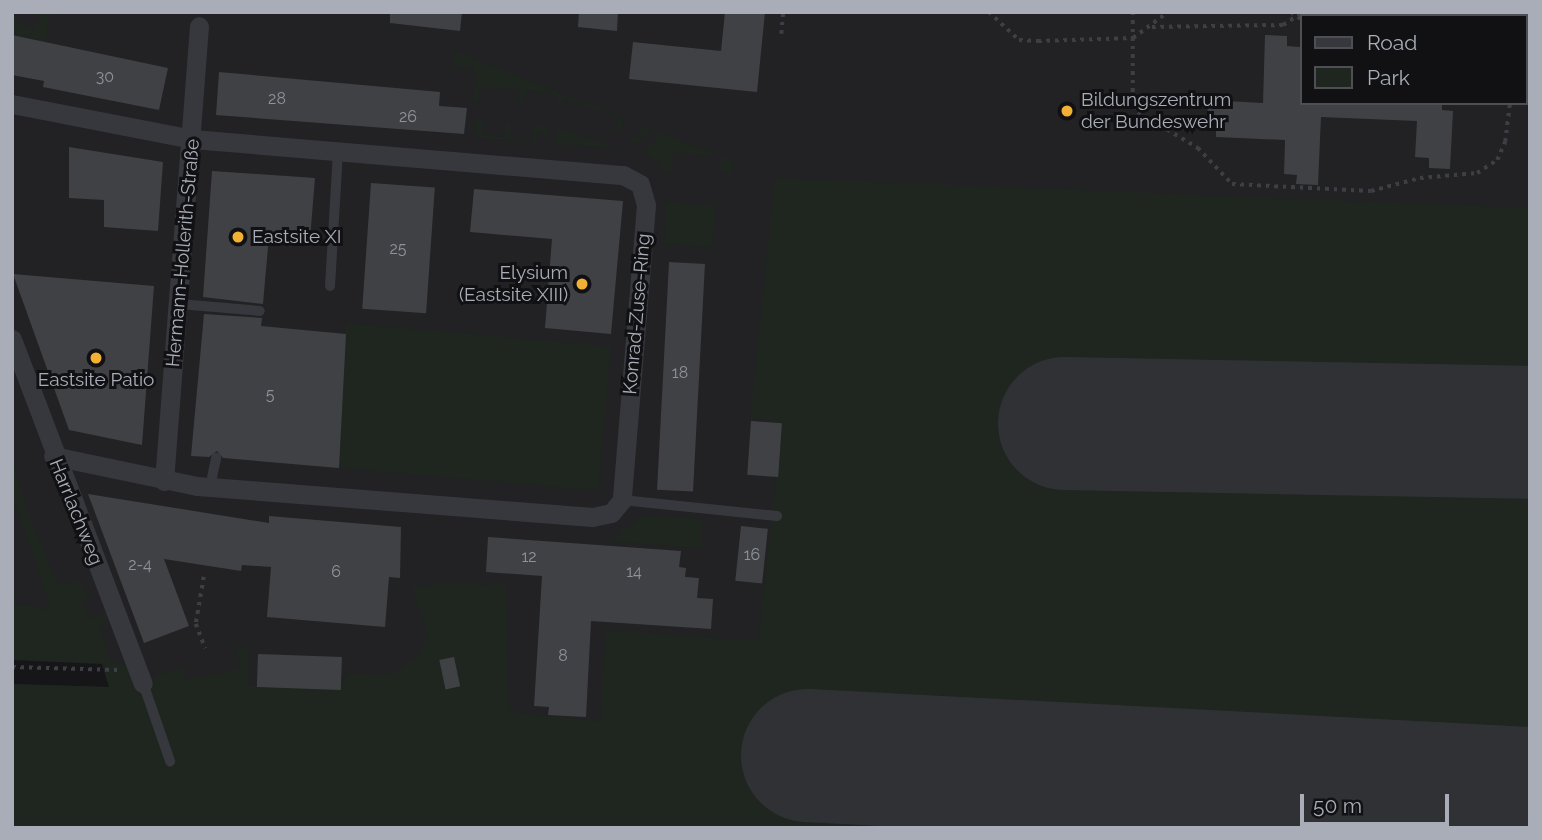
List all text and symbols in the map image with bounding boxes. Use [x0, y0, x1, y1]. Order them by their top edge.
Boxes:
legend [1300, 14, 1528, 105]
text: Road [1367, 30, 1417, 55]
text: Park [1367, 65, 1410, 90]
house number: 30 [96, 67, 114, 87]
house number: 28 [268, 89, 286, 109]
place label: Bildungszentrum der Bundeswehr [1081, 89, 1231, 133]
marker: Bildungszentrum der Bundeswehr [1059, 103, 1075, 119]
house number: 26 [399, 107, 417, 127]
street label: Hermann-Hollerith-Straße [162, 138, 204, 368]
place label: Eastsite XI [252, 226, 342, 248]
marker: Eastsite XI [230, 229, 246, 245]
street label: Konrad-Zuse-Ring [619, 233, 655, 395]
house number: 25 [389, 239, 407, 259]
place label: Elysium (Eastsite XIII) [459, 262, 568, 306]
marker: Elysium (Eastsite XIII) [574, 276, 590, 292]
marker: Eastsite Patio [88, 350, 104, 366]
house number: 18 [672, 363, 688, 383]
place label: Eastsite Patio [38, 369, 154, 391]
house number: 5 [266, 385, 274, 405]
street label: Harrlachweg [44, 456, 108, 568]
house number: 16 [744, 545, 760, 565]
house number: 12 [521, 547, 537, 567]
house number: 2-4 [128, 555, 152, 575]
house number: 6 [331, 562, 341, 582]
house number: 14 [626, 562, 642, 582]
house number: 8 [558, 646, 568, 666]
scale bar [1304, 780, 1453, 824]
text: 50 m [1313, 793, 1362, 818]

